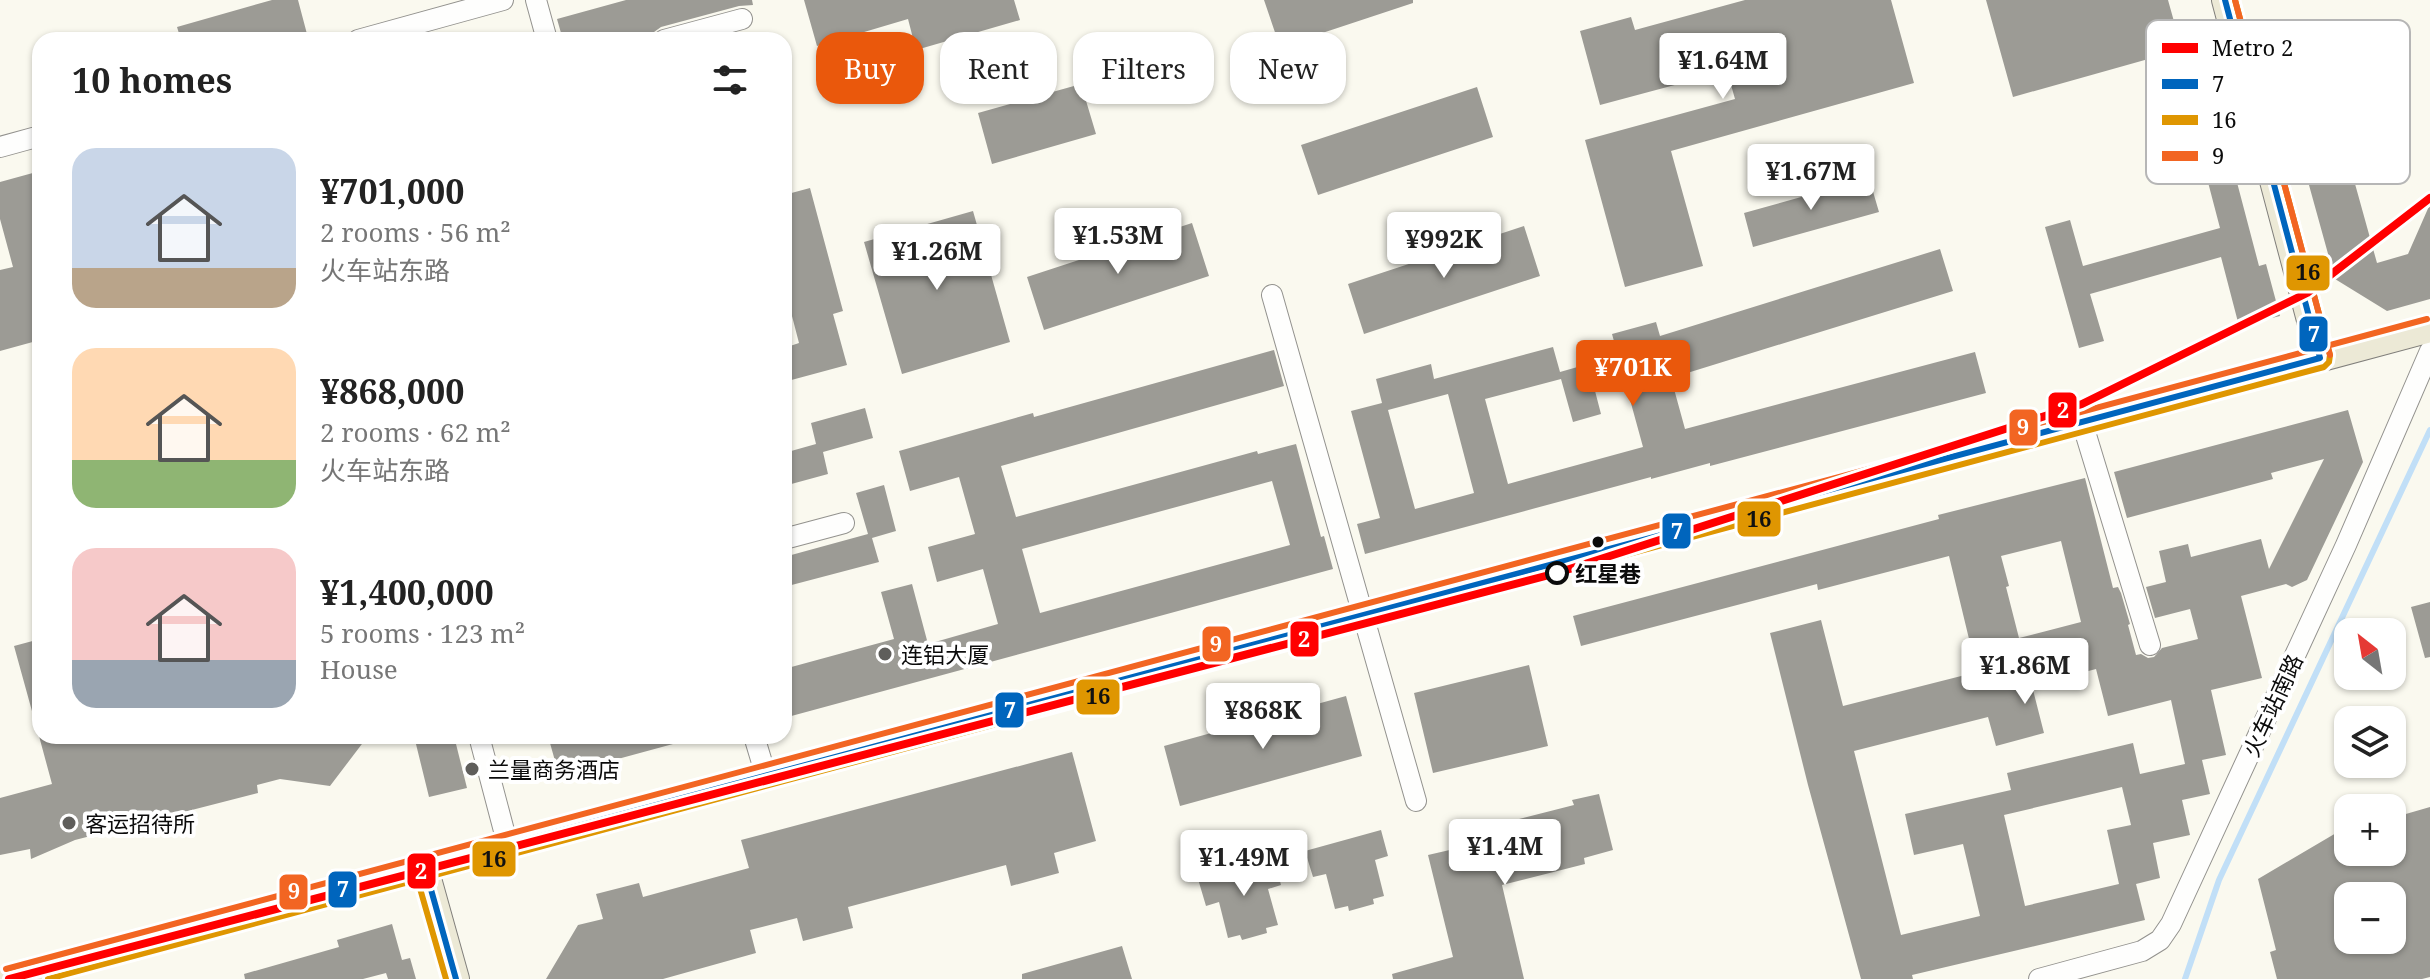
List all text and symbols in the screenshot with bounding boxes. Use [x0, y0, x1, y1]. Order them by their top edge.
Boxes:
legend [2146, 20, 2410, 184]
chip: Buy [816, 32, 924, 104]
chip: Rent [940, 32, 1057, 104]
chip: Filters [1073, 32, 1214, 104]
chip: New [1230, 32, 1346, 104]
text: Metro 2 [2212, 32, 2293, 62]
pin: ¥1.64M [1658, 33, 1788, 101]
text: ¥1.64M [1677, 41, 1769, 77]
text: 10 homes [72, 57, 232, 103]
icon: filters [708, 58, 752, 102]
text: 7 [2212, 68, 2224, 98]
text: 16 [2212, 104, 2237, 134]
text: 9 [2212, 140, 2224, 170]
pin: ¥1.67M [1746, 144, 1876, 212]
text: ¥1.67M [1765, 152, 1857, 188]
text: ¥701,000 [320, 168, 464, 214]
icon: home [136, 180, 232, 276]
pin: ¥1.53M [1053, 208, 1183, 276]
pin: ¥992K [1388, 212, 1500, 280]
text: 2 rooms · 56 m² [320, 214, 511, 250]
text: ¥1.53M [1072, 216, 1164, 252]
text: ¥992K [1405, 220, 1483, 256]
pin: ¥1.26M [872, 224, 1002, 292]
text: ¥1.26M [891, 232, 983, 268]
text: 火车站东路 [320, 252, 450, 288]
line badge: 16 [2285, 254, 2331, 292]
text: 16 [2296, 256, 2320, 286]
line badge: 7 [2298, 315, 2329, 353]
text: 7 [2308, 318, 2320, 348]
pin: ¥701K [1577, 340, 1689, 408]
text: ¥701K [1594, 348, 1672, 384]
text: ¥868,000 [320, 368, 464, 414]
icon: home [136, 380, 232, 476]
line badge: 2 [2047, 391, 2078, 429]
text: 2 [2057, 394, 2069, 424]
line badge: 9 [2008, 408, 2039, 447]
text: 9 [2017, 411, 2029, 441]
text: 2 rooms · 62 m² [320, 414, 511, 450]
text: 火车站东路 [320, 452, 450, 488]
line badge: 16 [1736, 500, 1782, 538]
text: 16 [1747, 503, 1771, 533]
line badge: 7 [1661, 512, 1692, 550]
text: 7 [1671, 515, 1683, 545]
unlabelled marker [1590, 534, 1606, 550]
place label: 红星巷 [1575, 558, 1641, 588]
marker: 红星巷 [1546, 562, 1568, 584]
text: ¥1,400,000 [320, 569, 494, 615]
icon: home [136, 580, 232, 676]
text: 5 rooms · 123 m² [320, 615, 525, 651]
north arrow [2334, 618, 2406, 690]
map controls [2334, 618, 2406, 954]
line badge: 2 [1289, 620, 1320, 658]
text: 2 [1298, 623, 1310, 653]
line badge: 9 [1201, 625, 1232, 663]
text: 9 [1210, 628, 1222, 658]
pin: ¥1.86M [1960, 638, 2090, 706]
place label: 连铝大厦 [901, 639, 989, 669]
marker: 连铝大厦 [876, 645, 894, 663]
text: ¥1.86M [1979, 646, 2071, 682]
street label: 火车站南路 [2235, 649, 2309, 761]
text: House [320, 651, 398, 687]
line badge: 16 [1075, 678, 1121, 716]
text: 16 [1086, 680, 1110, 710]
pin: ¥868K [1207, 683, 1319, 751]
line badge: 7 [994, 691, 1025, 729]
text: ¥868K [1224, 691, 1302, 727]
text: 7 [1004, 694, 1016, 724]
button: layers [2334, 706, 2406, 778]
place label: 兰量商务酒店 [488, 754, 620, 784]
marker: 兰量商务酒店 [463, 760, 481, 778]
button: + [2334, 794, 2406, 866]
place label: 客运招待所 [85, 808, 195, 838]
marker: 客运招待所 [60, 814, 78, 832]
pin: ¥1.4M [1449, 819, 1561, 887]
text: ¥1.4M [1467, 827, 1543, 863]
pin: ¥1.49M [1179, 830, 1309, 898]
text: ¥1.49M [1198, 838, 1290, 874]
line badge: 16 [471, 840, 517, 878]
text: 16 [482, 843, 506, 873]
line badge: 2 [406, 852, 437, 890]
text: 2 [415, 855, 427, 885]
line badge: 7 [327, 870, 358, 909]
line badge: 9 [278, 873, 309, 911]
text: 7 [337, 873, 349, 903]
text: 9 [288, 875, 300, 905]
button: − [2334, 882, 2406, 954]

